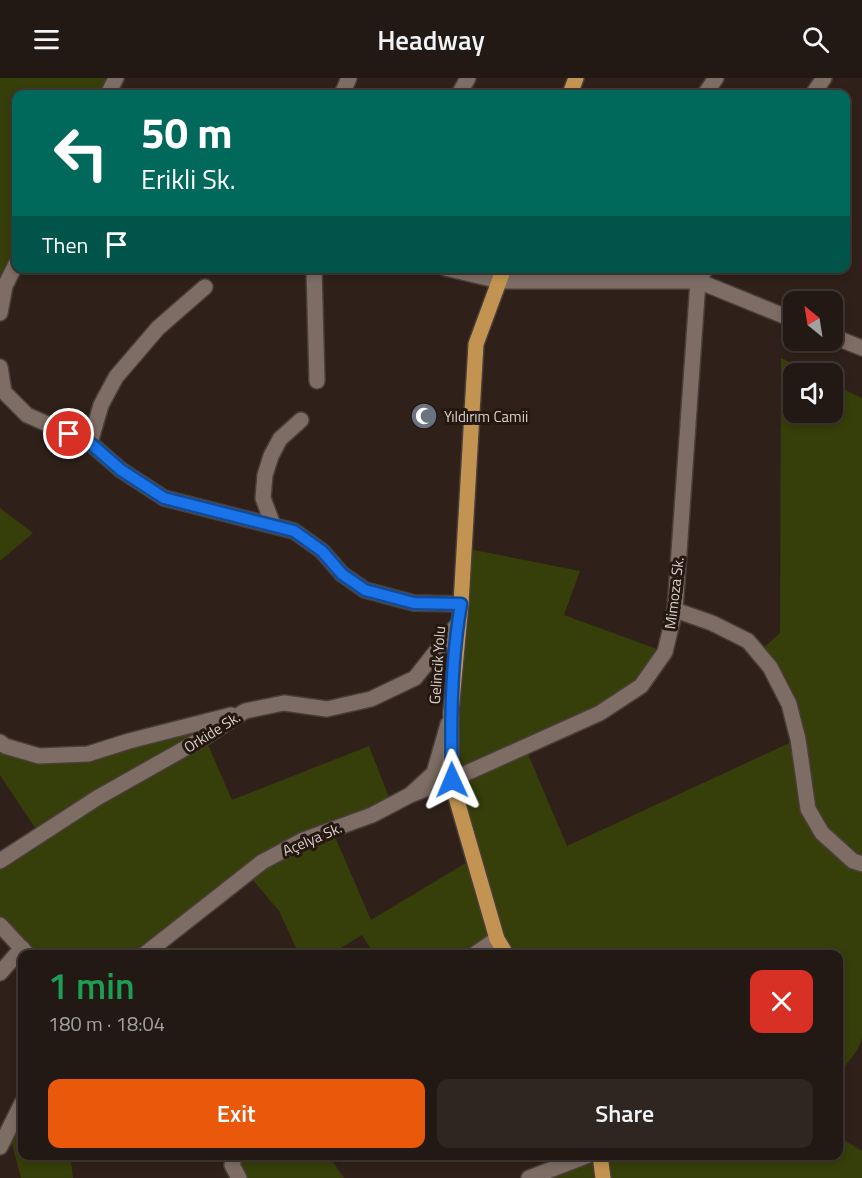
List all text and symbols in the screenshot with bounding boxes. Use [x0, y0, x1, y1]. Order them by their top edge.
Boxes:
text: Headway [377, 19, 485, 60]
icon: menu [30, 23, 63, 56]
icon: search [799, 23, 832, 56]
text: 50 m [141, 100, 233, 164]
icon: left [42, 114, 120, 192]
text: Erikli Sk. [141, 158, 236, 199]
text: Then [42, 228, 88, 262]
icon: arrive [100, 228, 133, 261]
north arrow [783, 291, 843, 351]
map controls [783, 291, 843, 423]
button: sound [783, 363, 843, 423]
mosque icon: Yıldırım Camii [409, 401, 439, 431]
place label: Yıldırım Camii [444, 405, 528, 428]
pin [43, 408, 94, 459]
icon: arrive [52, 417, 85, 450]
street label: Mimoza Sk. [658, 556, 690, 630]
street label: Gelincik Yolu [423, 625, 451, 705]
street label: Orkide Sk. [179, 706, 245, 758]
position arrow [420, 748, 484, 812]
street label: Açelya Sk. [279, 816, 345, 862]
text: 1 min [48, 958, 135, 1013]
button: close [750, 970, 813, 1033]
text: 180 m · 18:04 [48, 1008, 165, 1039]
button: Exit [48, 1079, 425, 1148]
button: Share [437, 1079, 813, 1148]

